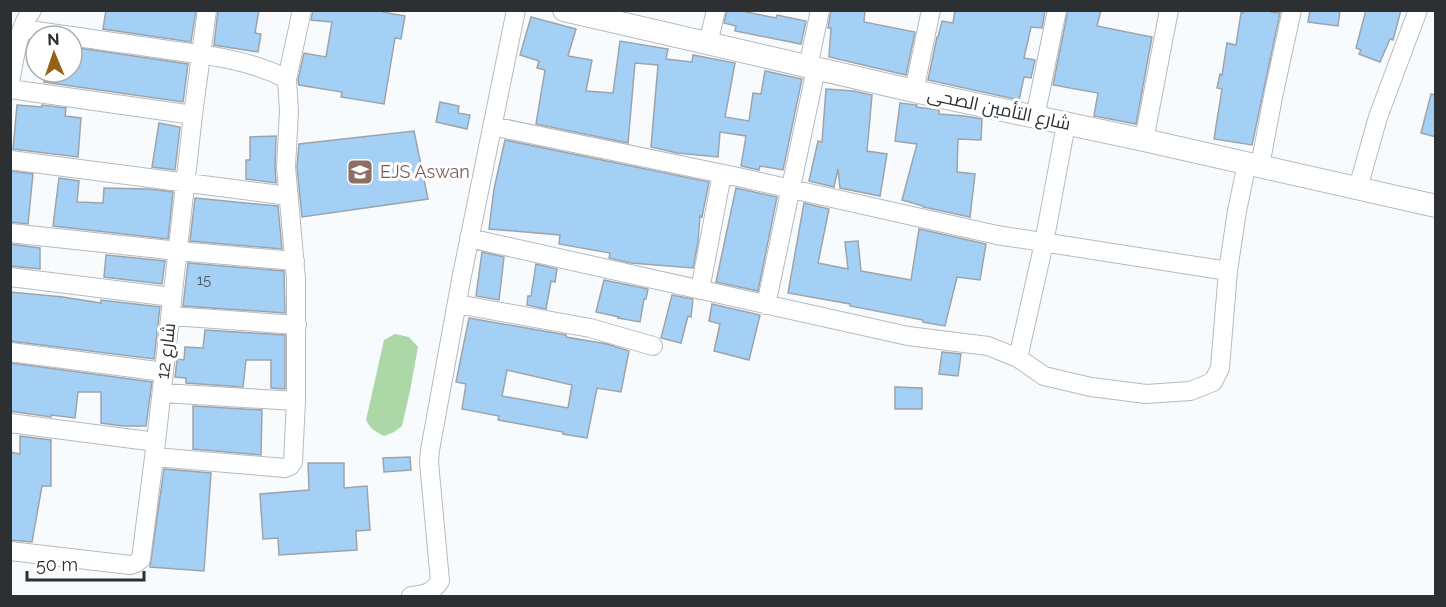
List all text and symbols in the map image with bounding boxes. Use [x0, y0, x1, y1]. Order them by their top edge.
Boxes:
north arrow [24, 24, 84, 84]
text: N [47, 30, 60, 49]
street label: شارع التأمين الصحى [925, 83, 1073, 136]
school or university icon: EJS Aswan [345, 157, 375, 187]
place label: EJS Aswan [380, 161, 470, 182]
house number: 15 [197, 271, 211, 289]
street label: شارع 12 [152, 322, 181, 381]
scale bar [27, 544, 144, 582]
text: 50 m [36, 554, 78, 575]

